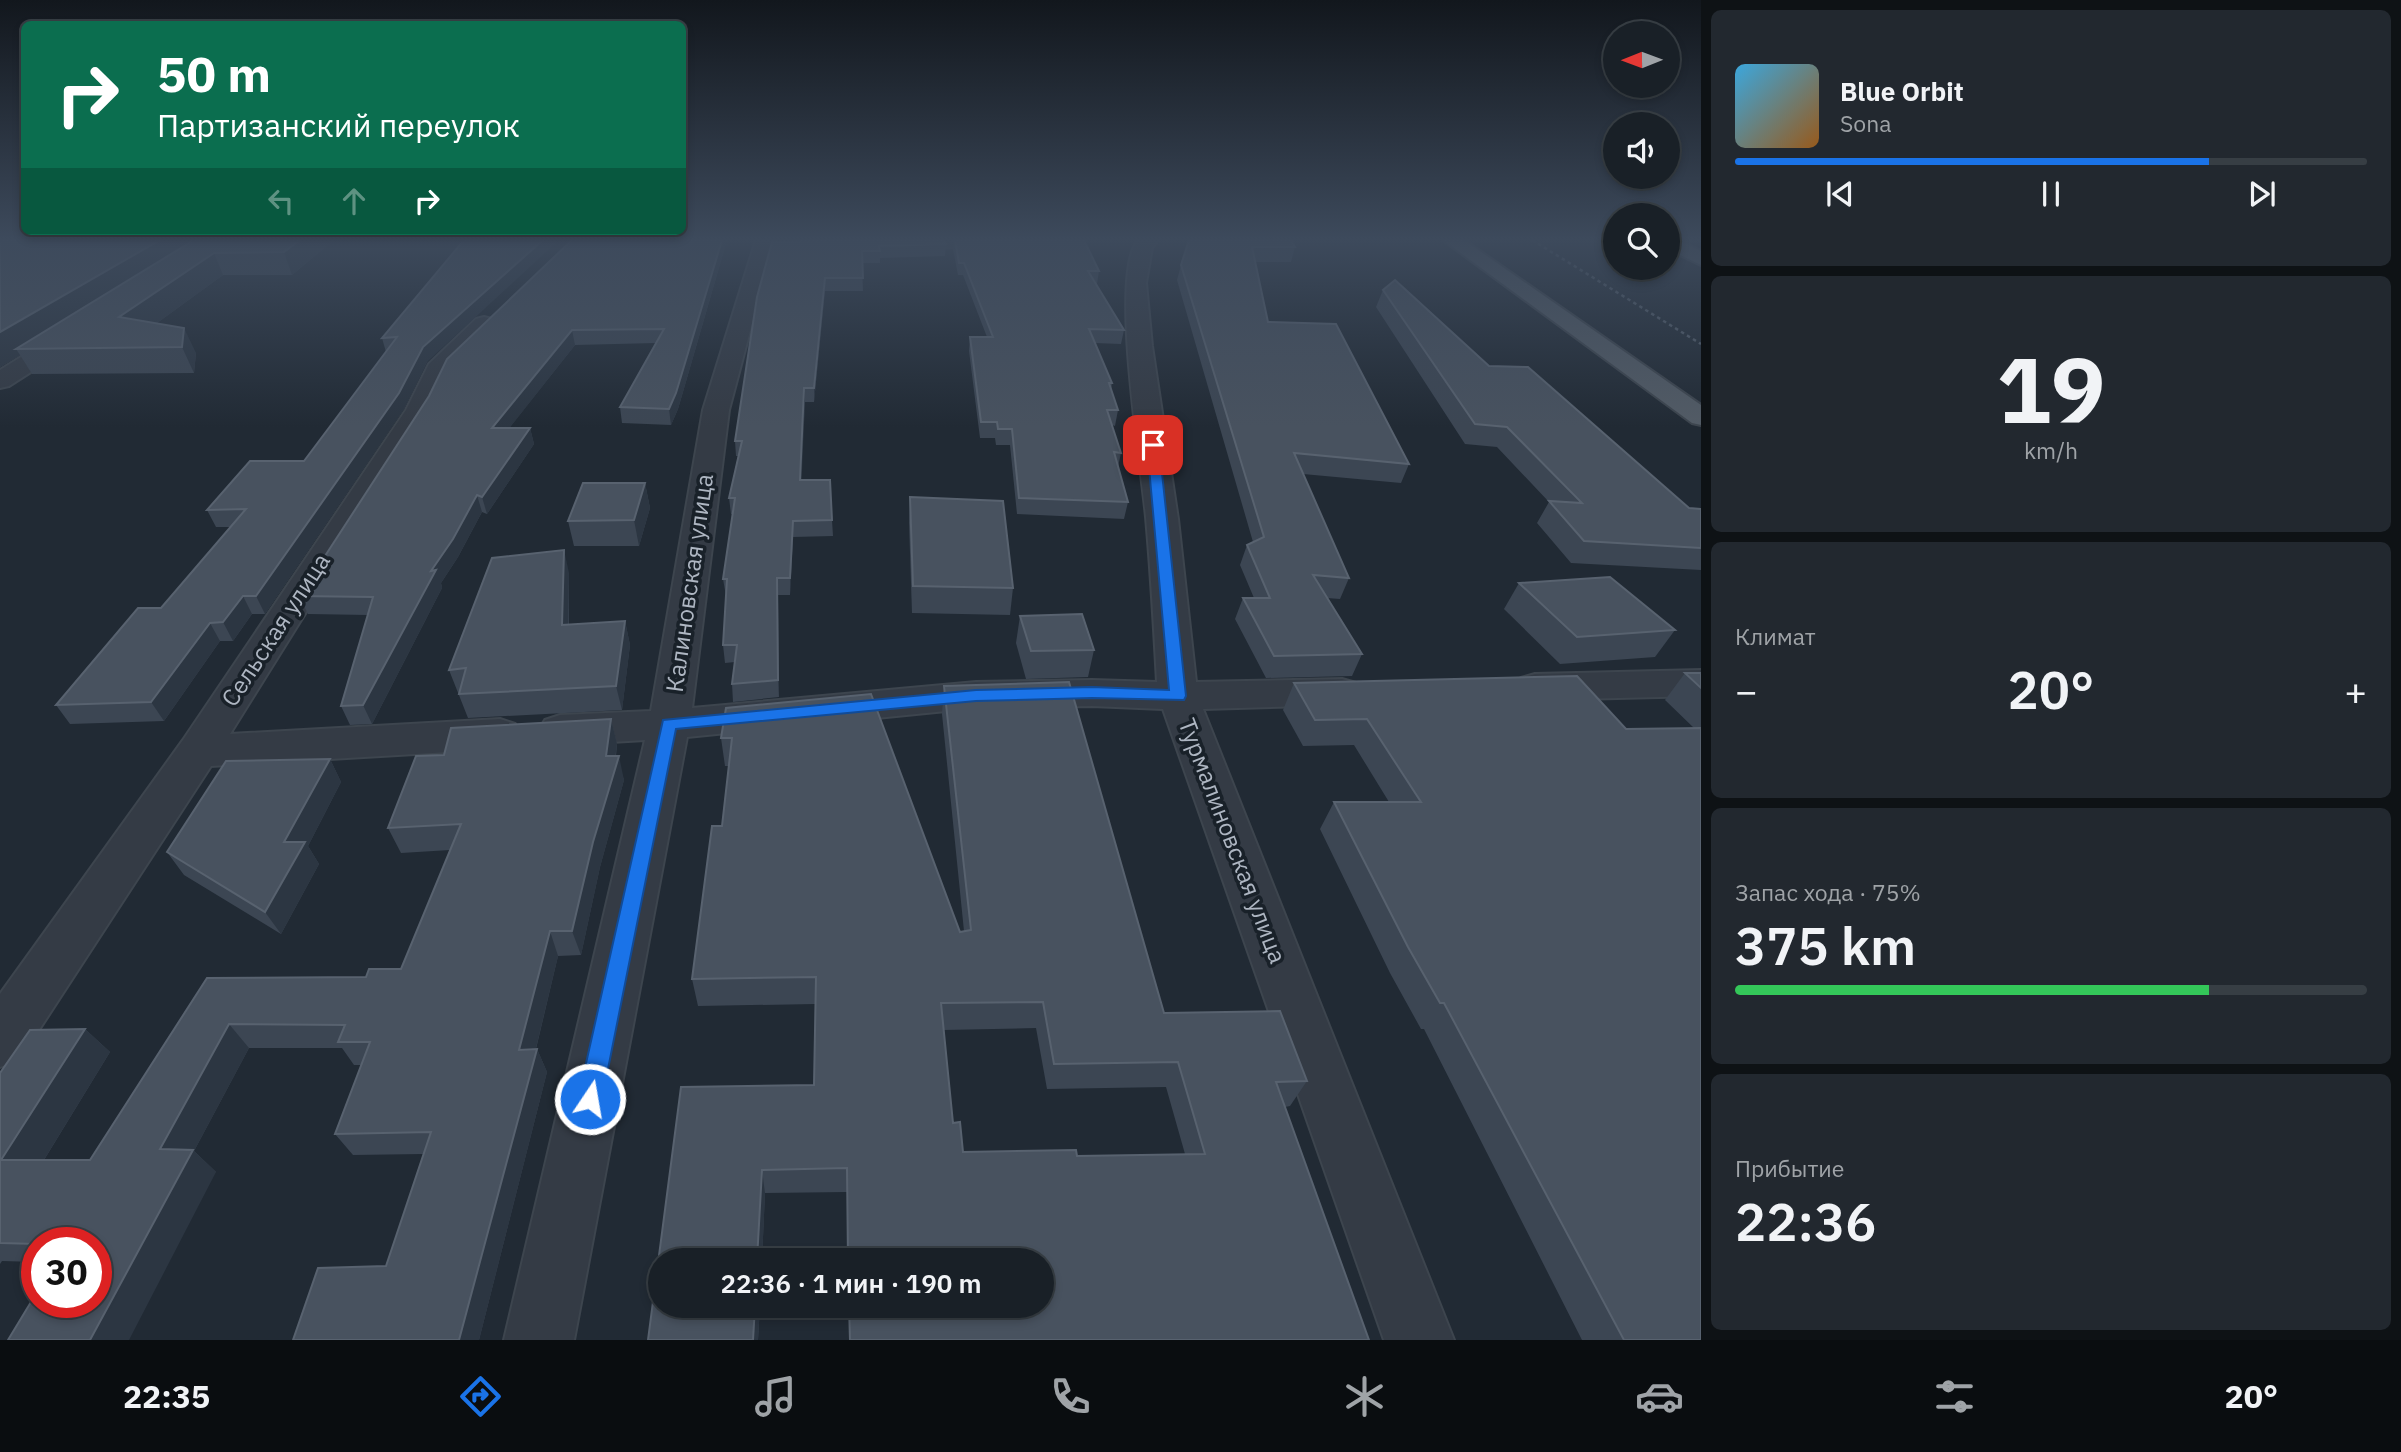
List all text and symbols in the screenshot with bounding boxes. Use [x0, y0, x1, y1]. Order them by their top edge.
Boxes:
north arrow [1603, 21, 1680, 98]
map controls [1603, 21, 1680, 280]
text: 50 m [157, 42, 271, 105]
icon: right [42, 49, 133, 140]
text: Blue Orbit [1840, 74, 1964, 108]
text: Партизанский переулок [157, 104, 520, 146]
text: Sona [1840, 108, 1892, 138]
button: sound [1603, 112, 1680, 189]
icon: previous [1821, 175, 1859, 213]
icon: pause [2032, 175, 2070, 213]
icon: next [2243, 175, 2281, 213]
icon: left [262, 182, 300, 220]
icon: ahead [335, 182, 373, 220]
icon: right [408, 182, 446, 220]
button: search [1603, 203, 1680, 280]
text: 19 [1996, 330, 2106, 448]
pin [1123, 415, 1183, 475]
icon: arrive [1134, 426, 1172, 464]
text: km/h [2024, 435, 2078, 465]
street label: Калиновская улица [658, 471, 720, 694]
street label: Сельская улица [214, 546, 337, 712]
text: Климат [1735, 621, 1816, 651]
text: 20° [2008, 656, 2094, 723]
text: − [1735, 666, 1758, 715]
text: + [2344, 666, 2367, 715]
street label: Турмалиновская улица [1171, 714, 1295, 968]
text: Запас хода · 75% [1735, 877, 1921, 907]
text: 375 km [1735, 912, 1916, 979]
position arrow [553, 1062, 627, 1136]
text: Прибытие [1735, 1153, 1844, 1183]
text: 22:36 [1735, 1188, 1876, 1255]
speed limit sign: 30 [21, 1227, 112, 1318]
text: 22:36 · 1 мин · 190 m [720, 1266, 982, 1300]
icon: directions [456, 1372, 505, 1421]
icon: music [751, 1372, 800, 1421]
icon: phone [1046, 1372, 1095, 1421]
icon: climate [1340, 1372, 1389, 1421]
icon: car [1635, 1372, 1684, 1421]
icon: filters [1930, 1372, 1979, 1421]
text: 22:35 [123, 1375, 210, 1417]
text: 20° [2225, 1375, 2278, 1417]

